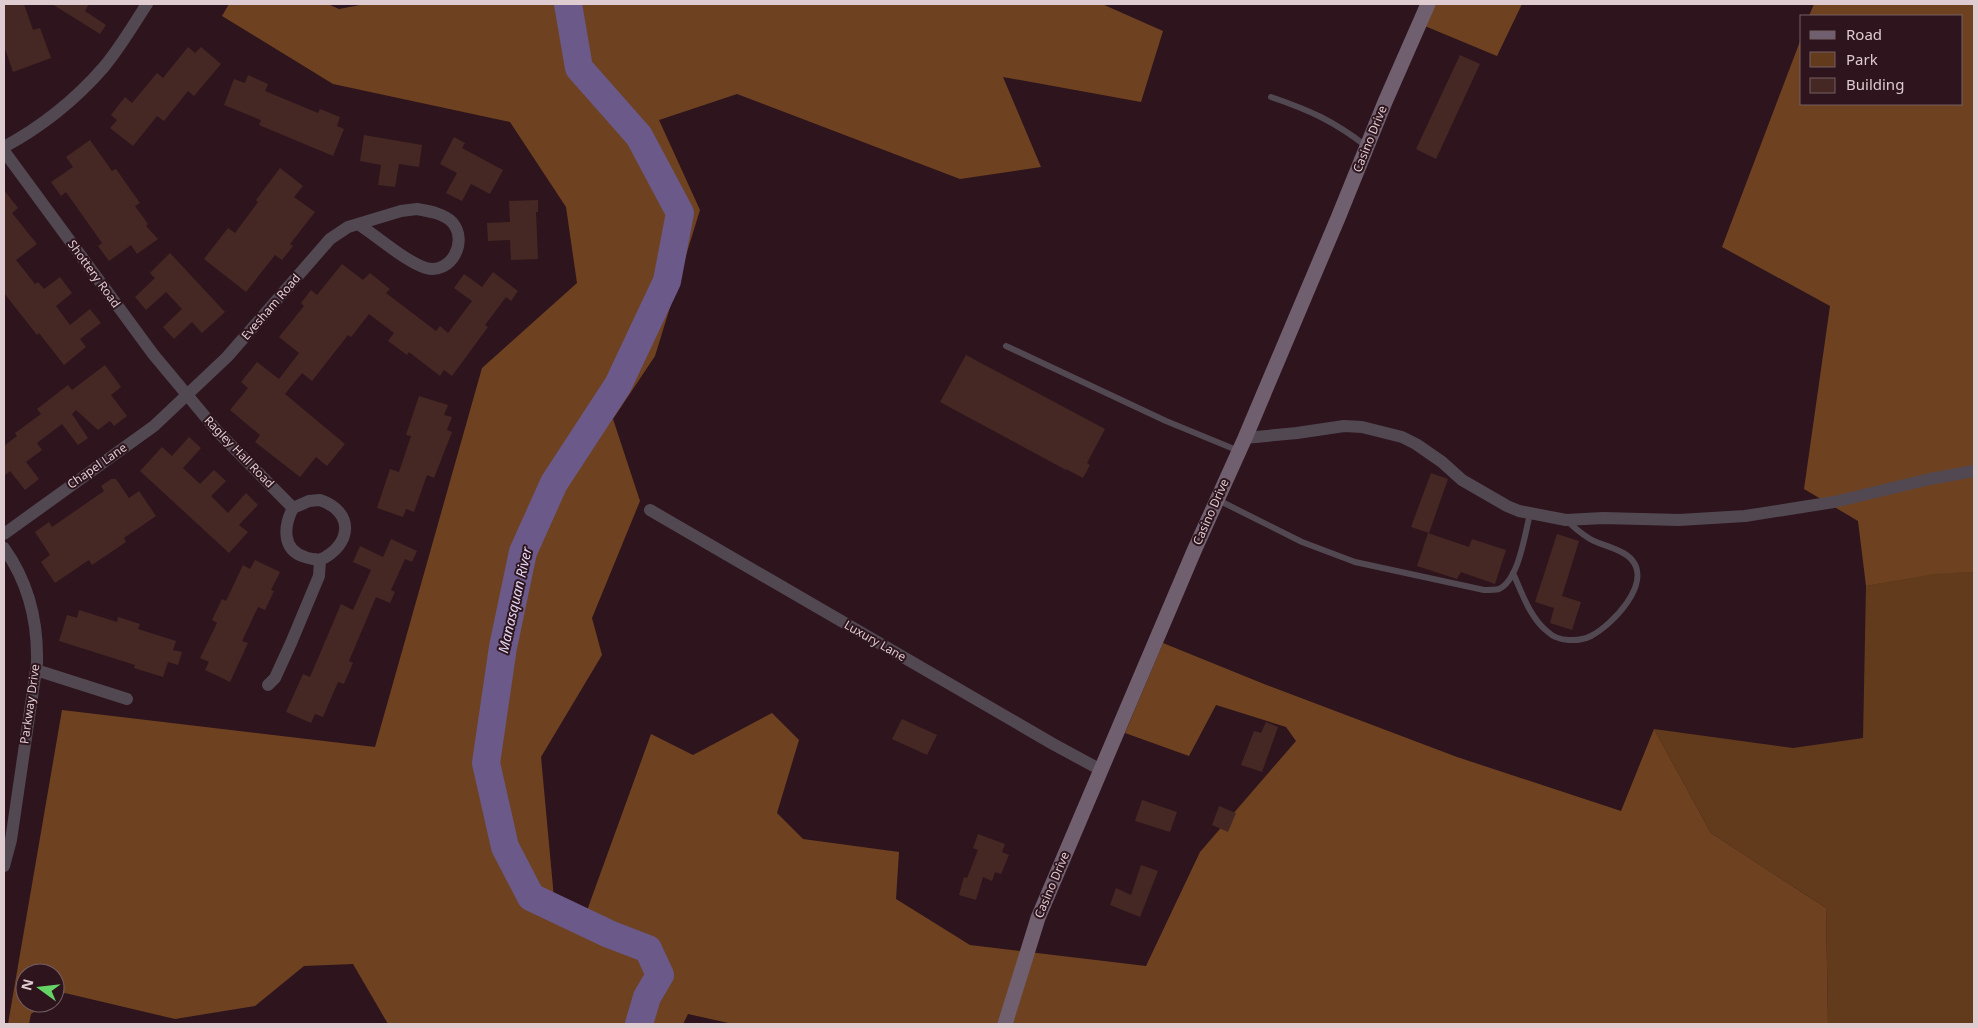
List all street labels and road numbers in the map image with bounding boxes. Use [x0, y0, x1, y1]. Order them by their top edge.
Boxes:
street label: Casino Drive [1348, 103, 1391, 175]
street label: Shottery Road [64, 236, 125, 311]
street label: Evesham Road [237, 270, 304, 343]
street label: Ragley Hall Road [201, 412, 278, 491]
street label: Chapel Lane [63, 439, 130, 492]
street label: Casino Drive [1188, 476, 1233, 548]
street label: Luxury Lane [841, 616, 910, 665]
street label: Parkway Drive [15, 663, 44, 745]
street label: Casino Drive [1030, 849, 1073, 921]

